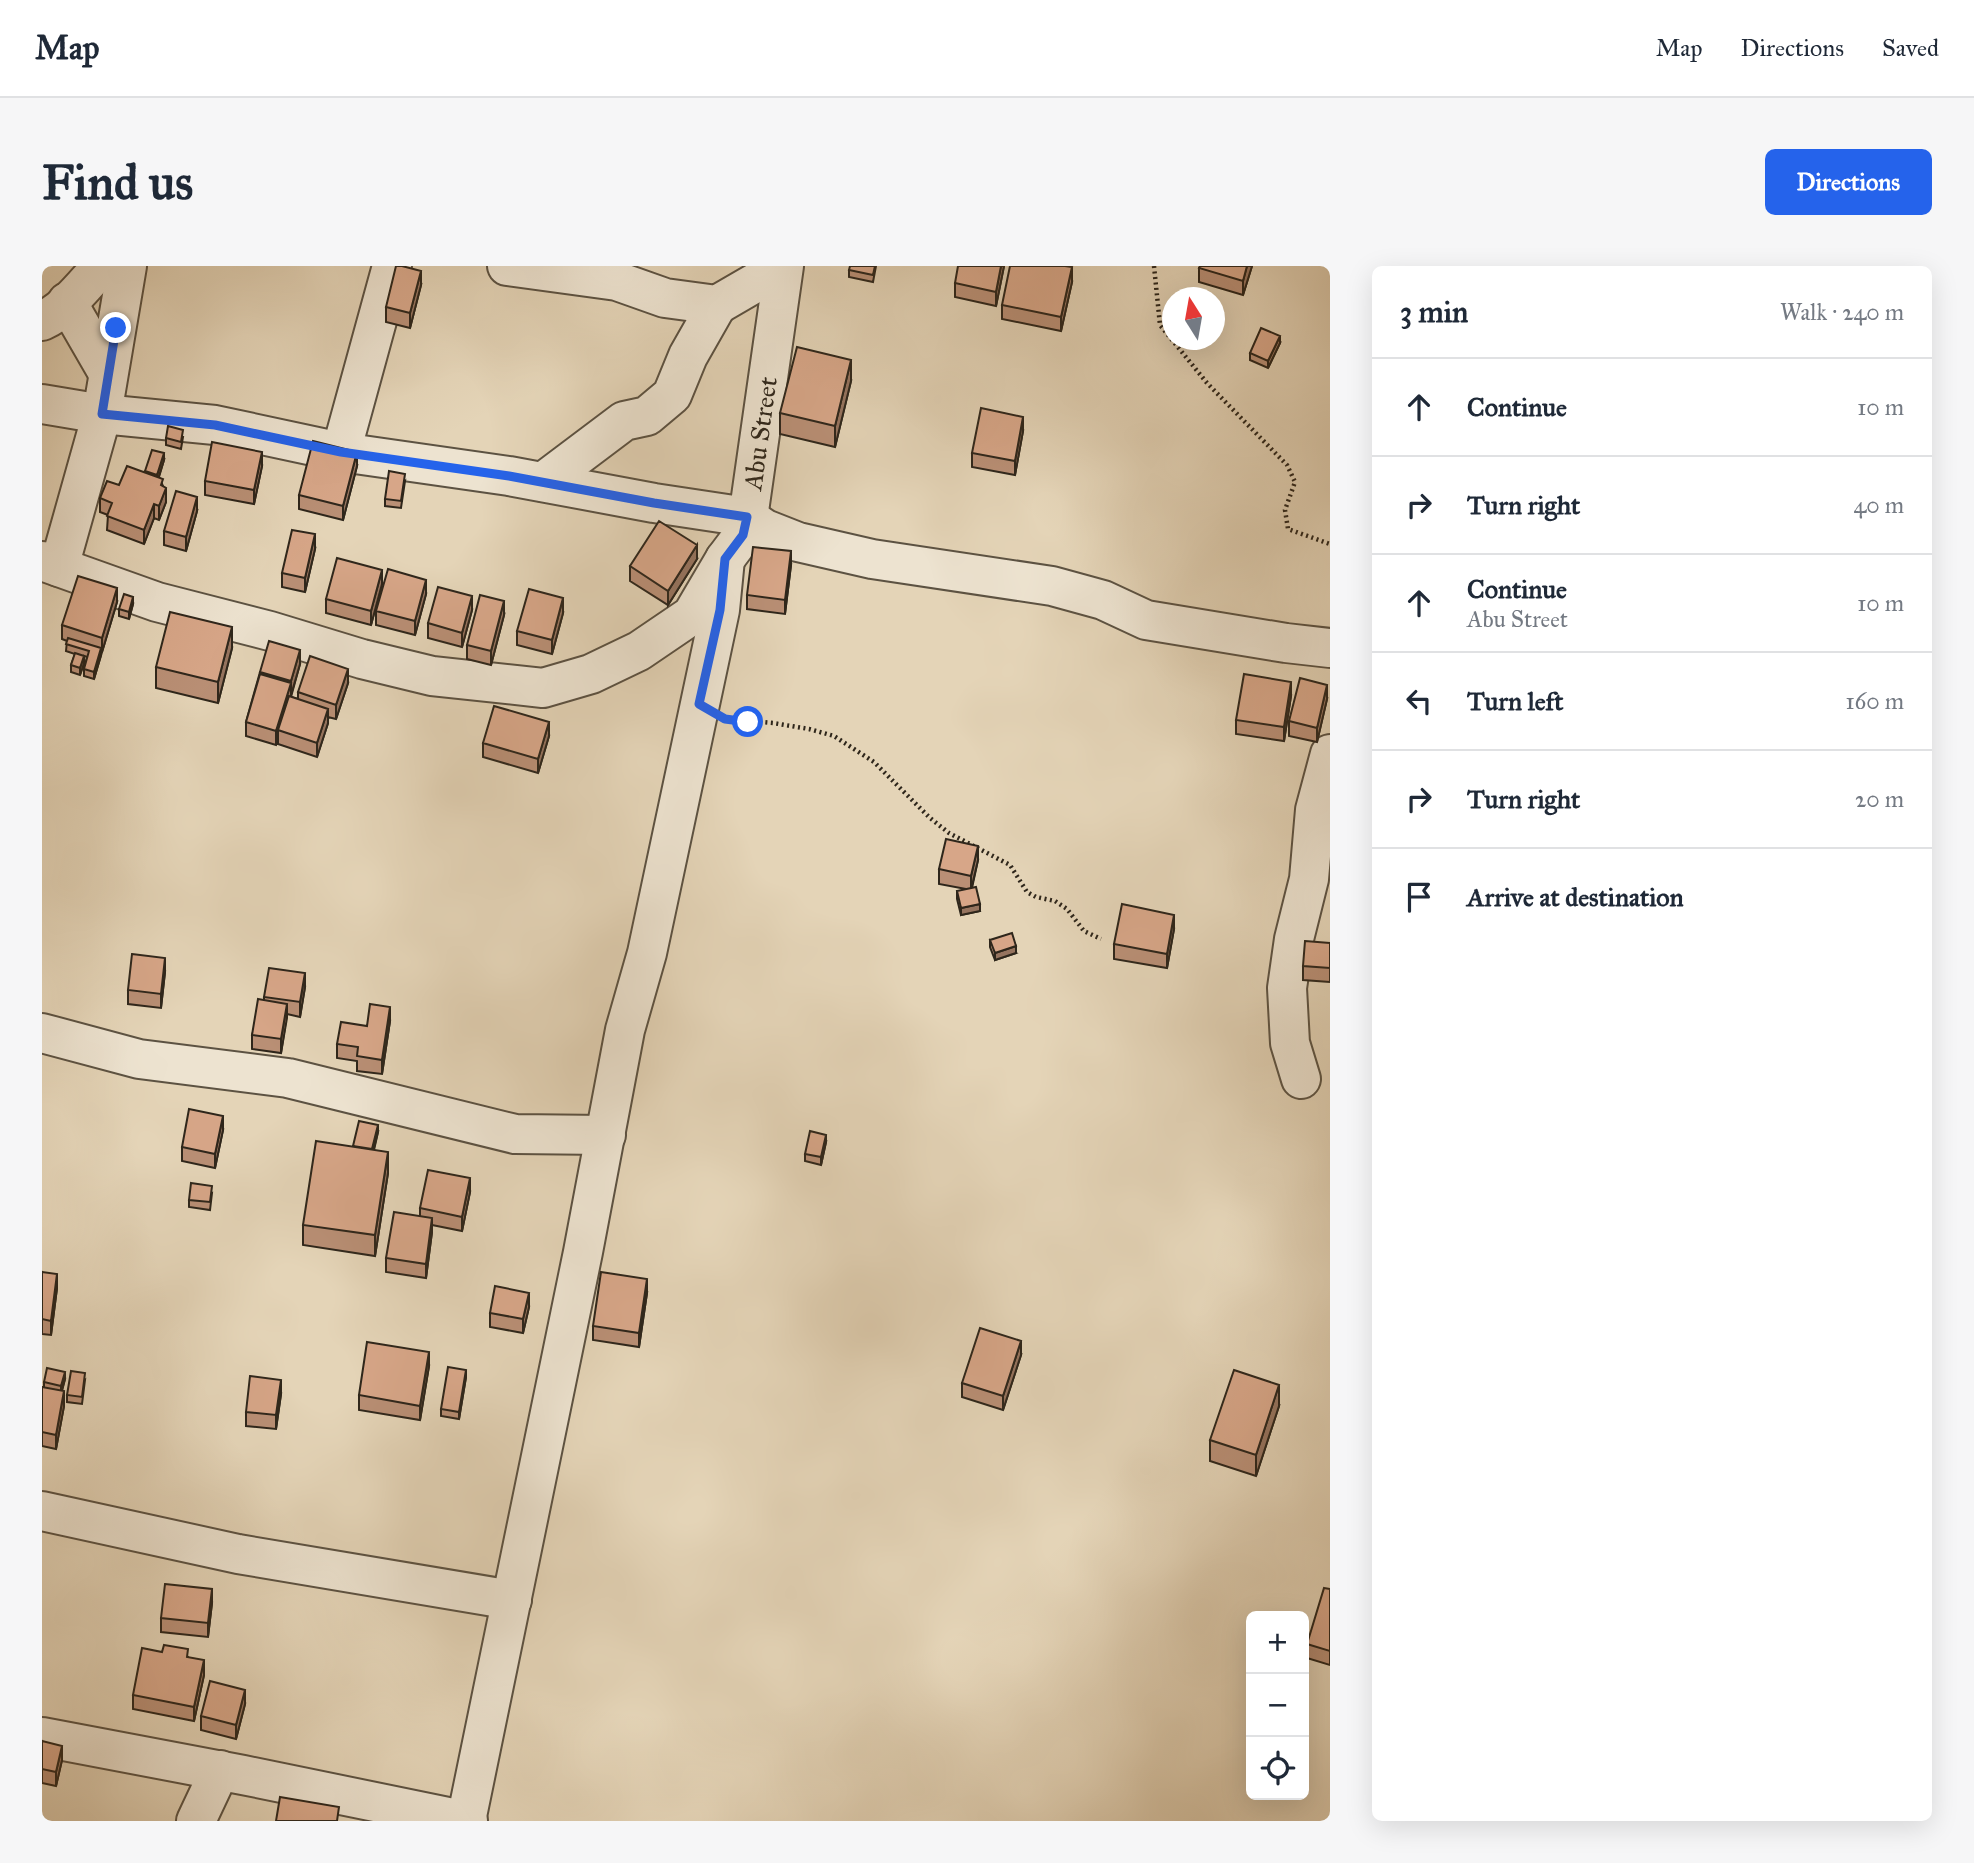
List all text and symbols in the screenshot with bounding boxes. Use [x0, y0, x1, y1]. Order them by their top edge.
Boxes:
text: Map [35, 28, 99, 68]
text: Map [1656, 33, 1703, 63]
text: Directions [1741, 33, 1844, 63]
text: Saved [1882, 33, 1939, 63]
button: Directions [1765, 149, 1932, 215]
text: Find us [42, 153, 193, 212]
north arrow [1162, 287, 1225, 350]
text: 3 min [1400, 294, 1468, 330]
text: Walk · 240 m [1780, 298, 1904, 326]
route end [100, 312, 131, 343]
street label: Abu Street [736, 375, 784, 493]
icon: ahead [1400, 388, 1438, 426]
text: Continue [1467, 391, 1567, 423]
text: 10 m [1857, 393, 1904, 421]
icon: right [1400, 486, 1438, 524]
text: Turn right [1467, 489, 1580, 521]
text: 40 m [1854, 491, 1904, 519]
text: Continue [1467, 573, 1567, 605]
icon: ahead [1400, 584, 1438, 622]
text: 10 m [1857, 589, 1904, 617]
text: Abu Street [1467, 605, 1568, 633]
icon: left [1400, 682, 1438, 720]
text: Turn left [1467, 685, 1563, 717]
text: 160 m [1846, 687, 1904, 715]
route start [732, 706, 763, 737]
icon: right [1400, 780, 1438, 818]
text: Turn right [1467, 783, 1580, 815]
text: 20 m [1855, 785, 1904, 813]
icon: arrive [1400, 878, 1438, 916]
text: Arrive at destination [1467, 881, 1684, 913]
map controls [1246, 1611, 1309, 1800]
button: + [1246, 1611, 1309, 1674]
button: − [1246, 1674, 1309, 1737]
button: locate [1246, 1737, 1309, 1800]

